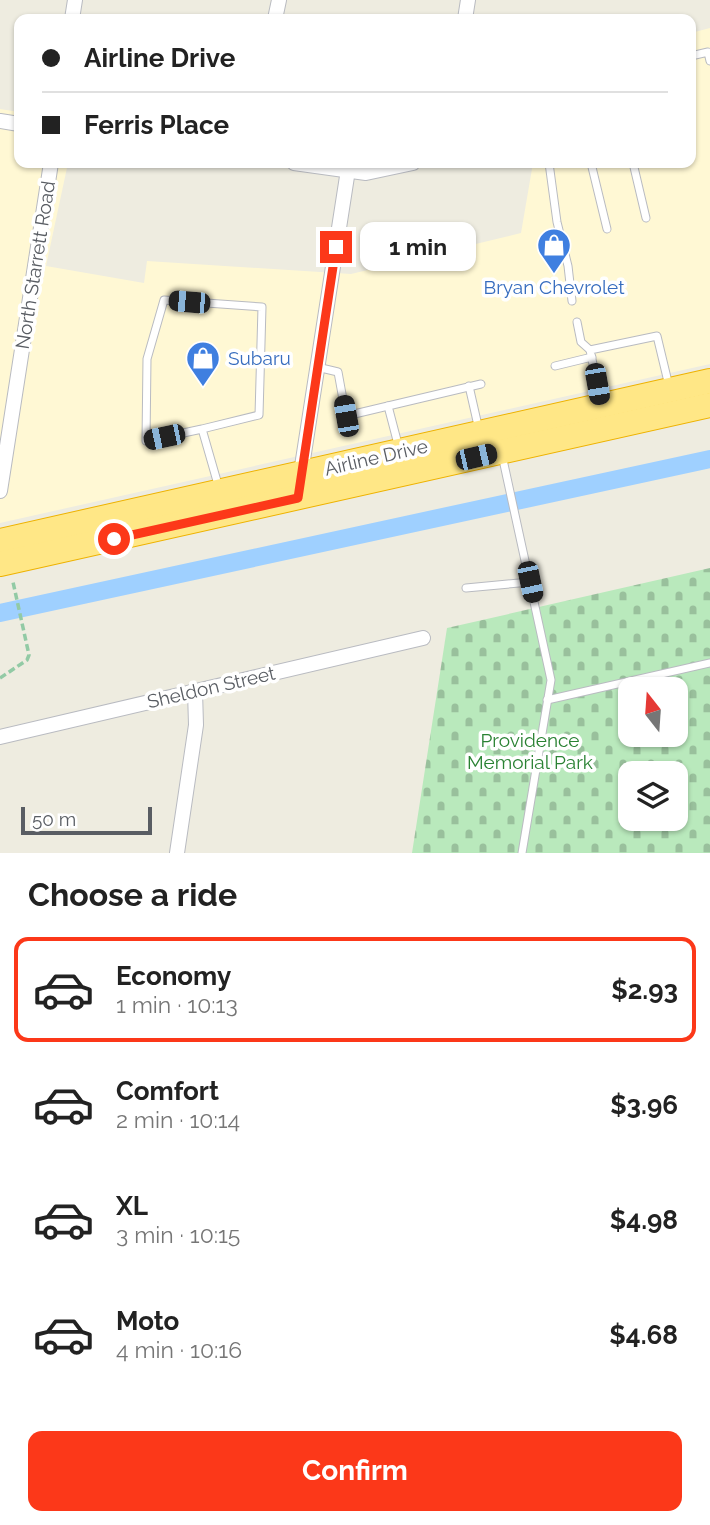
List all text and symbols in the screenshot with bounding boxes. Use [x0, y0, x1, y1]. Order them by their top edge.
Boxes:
text: Airline Drive [84, 43, 235, 73]
text: Ferris Place [84, 110, 229, 140]
street label: North Starrett Road [11, 179, 59, 351]
callout: 1 min [360, 222, 476, 272]
shop icon: Bryan Chevrolet [535, 226, 573, 275]
route end [320, 231, 352, 263]
text: 1 min [389, 233, 447, 260]
place label: Bryan Chevrolet [483, 276, 625, 298]
car [168, 290, 211, 314]
shop icon: Subaru [184, 339, 222, 388]
place label: Subaru [228, 347, 291, 369]
car [584, 361, 611, 407]
car [333, 393, 360, 439]
car [142, 422, 187, 452]
street label: Airline Drive [322, 434, 430, 480]
car [454, 442, 499, 472]
route start [98, 523, 130, 555]
car [516, 559, 545, 605]
street label: Sheldon Street [145, 661, 278, 712]
north arrow [618, 677, 688, 747]
map controls [618, 677, 688, 831]
park label: Providence Memorial Park [467, 729, 593, 773]
button: layers [618, 761, 688, 831]
scale bar [21, 804, 152, 836]
text: 50 m [32, 808, 76, 830]
text: Choose a ride [28, 876, 237, 913]
icon: car [32, 958, 95, 1021]
text: Economy [116, 961, 231, 991]
text: $2.93 [611, 975, 678, 1005]
text: 1 min · 10:13 [116, 991, 238, 1018]
icon: car [32, 1073, 95, 1136]
text: Comfort [116, 1076, 219, 1106]
text: $3.96 [610, 1090, 678, 1120]
text: 2 min · 10:14 [116, 1106, 240, 1133]
icon: car [32, 1188, 95, 1251]
text: XL [116, 1191, 148, 1221]
text: $4.98 [610, 1205, 678, 1235]
text: 3 min · 10:15 [116, 1221, 240, 1248]
icon: car [32, 1303, 95, 1366]
text: Moto [116, 1306, 179, 1336]
text: $4.68 [609, 1320, 678, 1350]
text: 4 min · 10:16 [116, 1336, 242, 1363]
button: Confirm [28, 1431, 682, 1511]

